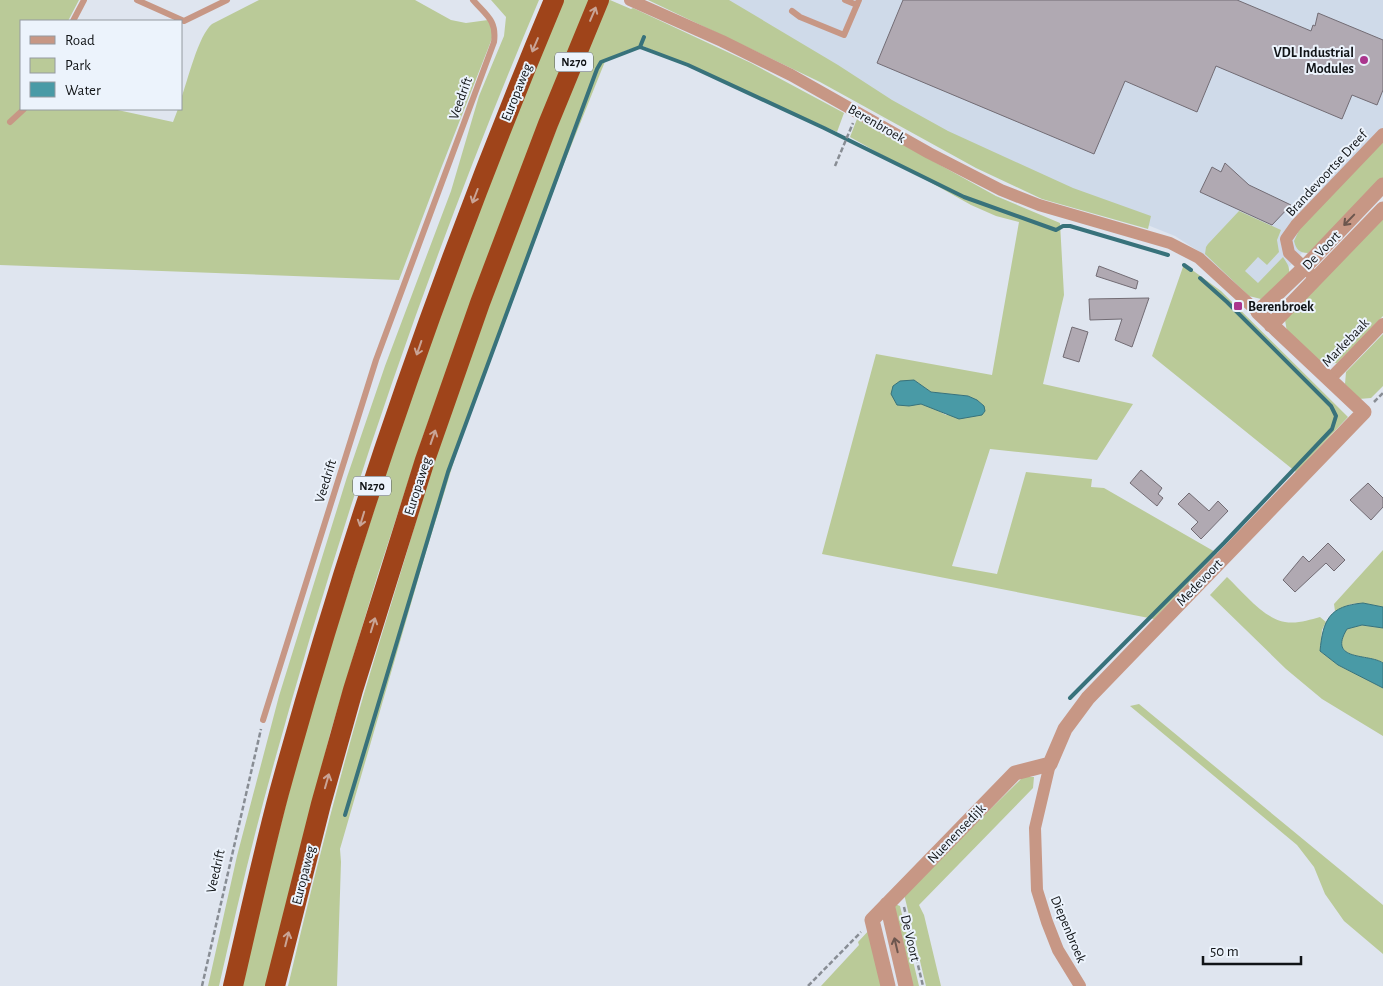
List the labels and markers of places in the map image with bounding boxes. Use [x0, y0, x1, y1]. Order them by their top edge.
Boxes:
place label: VDL Industrial Modules [1273, 46, 1354, 76]
marker: VDL Industrial Modules [1358, 54, 1370, 66]
marker: Berenbroek [1232, 300, 1244, 312]
place label: Berenbroek [1248, 300, 1314, 314]

